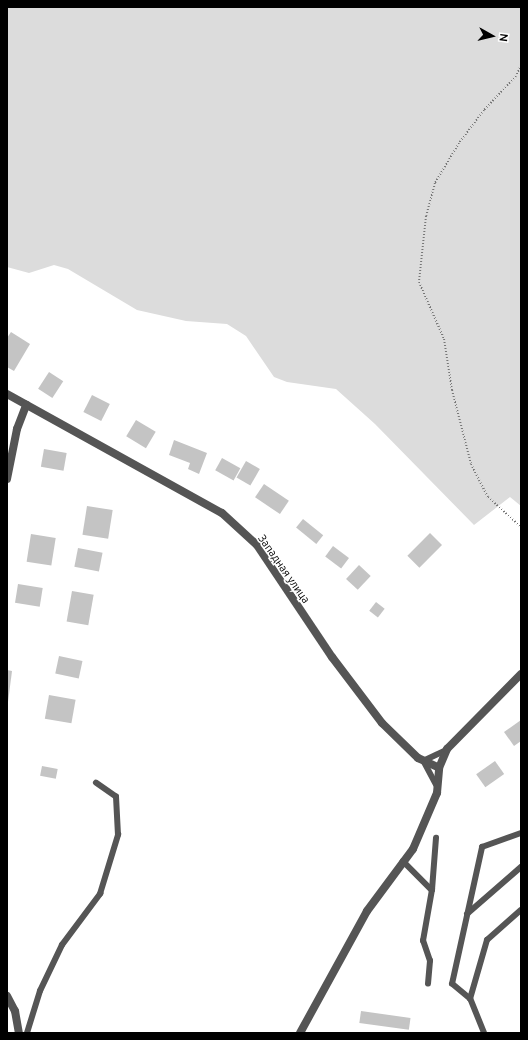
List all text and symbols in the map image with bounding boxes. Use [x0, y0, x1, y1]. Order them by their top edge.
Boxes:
north arrow [472, 16, 512, 56]
text: N [497, 33, 510, 43]
street label: Западная улица [255, 532, 313, 606]

